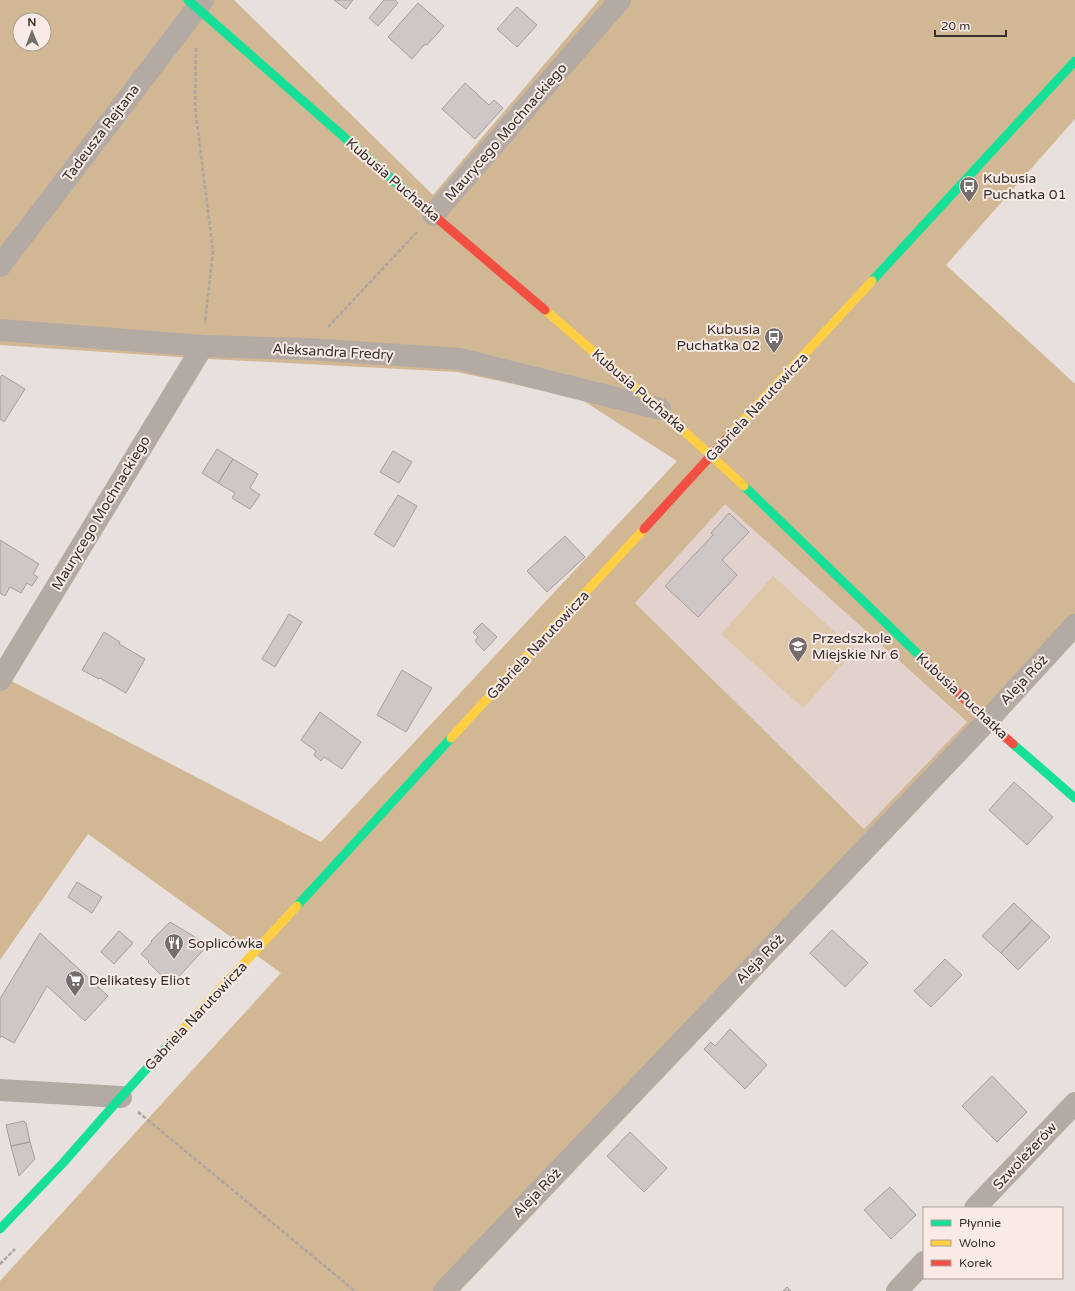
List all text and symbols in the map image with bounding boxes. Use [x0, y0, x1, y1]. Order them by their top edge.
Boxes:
north arrow [12, 12, 52, 52]
scale bar [935, 12, 1006, 38]
text: N [27, 16, 36, 29]
text: 20 m [941, 19, 970, 33]
street label: Maurycego Mochnackiego [442, 60, 570, 204]
street label: Tadeusza Rejtana [59, 81, 143, 185]
street label: Kubusia Puchatka [342, 134, 444, 226]
place label: Kubusia Puchatka 01 [983, 170, 1066, 203]
bus stop icon: Kubusia Puchatka 01 [958, 175, 980, 203]
place label: Kubusia Puchatka 02 [677, 321, 760, 354]
bus stop icon: Kubusia Puchatka 02 [763, 326, 785, 354]
street label: Aleksandra Fredry [272, 340, 394, 364]
street label: Kubusia Puchatka [588, 345, 690, 437]
street label: Gabriela Narutowicza [702, 349, 812, 465]
street label: Maurycego Mochnackiego [48, 433, 154, 593]
street label: Gabriela Narutowicza [483, 587, 593, 703]
place label: Przedszkole Miejskie Nr 6 [812, 630, 899, 663]
school or university icon: Przedszkole Miejskie Nr 6 [787, 635, 809, 663]
street label: Kubusia Puchatka [913, 649, 1011, 743]
street label: Aleja Róż [997, 651, 1051, 709]
street label: Aleja Róż [732, 931, 788, 987]
restaurant icon: Soplicówka [163, 932, 185, 960]
place label: Soplicówka [188, 935, 263, 952]
street label: Gabriela Narutowicza [141, 958, 251, 1074]
supermarket icon: Delikatesy Eliot [64, 969, 86, 997]
place label: Delikatesy Eliot [89, 972, 191, 989]
street label: Szwoleżerów [989, 1119, 1061, 1193]
street label: Aleja Róż [509, 1165, 565, 1221]
legend [923, 1207, 1063, 1279]
text: Płynnie [959, 1216, 1001, 1230]
text: Wolno [959, 1236, 995, 1250]
text: Korek [959, 1256, 993, 1270]

